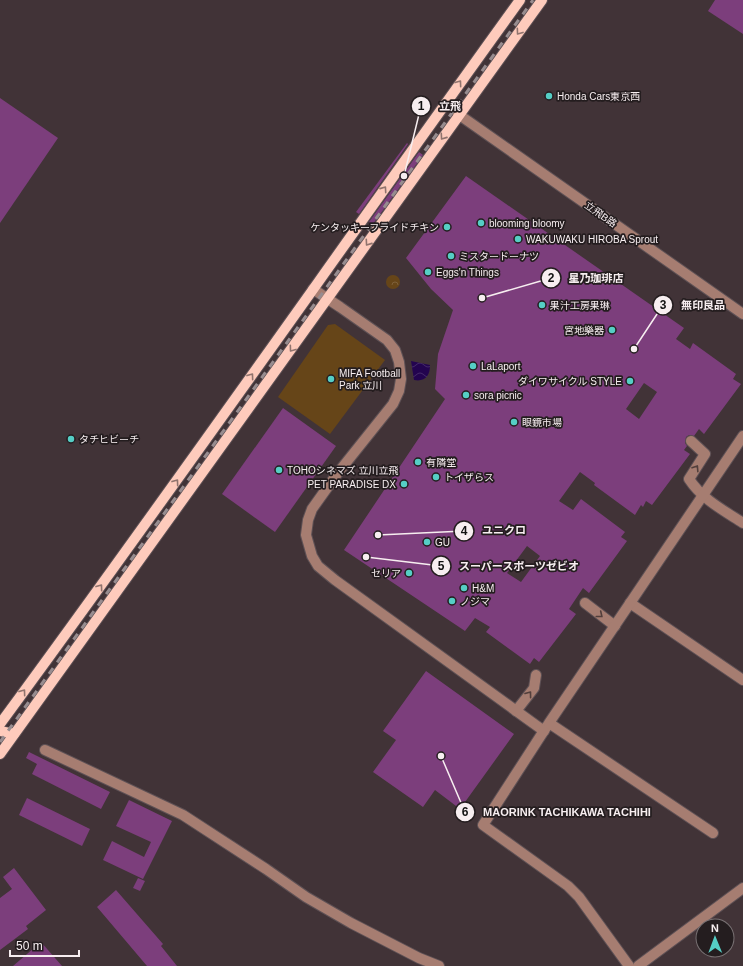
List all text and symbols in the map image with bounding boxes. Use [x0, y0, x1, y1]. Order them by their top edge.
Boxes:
one-way arrow [517, 27, 524, 34]
one-way arrow [455, 80, 462, 87]
marker: Honda Cars東京西 [544, 91, 554, 101]
place label: Honda Cars東京西 [557, 91, 640, 102]
callout: 立飛 [411, 95, 469, 118]
text: 1 [418, 99, 425, 113]
text: 立飛 [439, 100, 461, 112]
one-way arrow [440, 133, 447, 140]
one-way arrow [379, 186, 387, 193]
street label: 立飛B路 [583, 199, 619, 229]
marker: blooming bloomy [476, 218, 486, 228]
place label: blooming bloomy [489, 218, 565, 229]
place label: ケンタッキーフライドチキン [310, 222, 439, 233]
marker: ケンタッキーフライドチキン [442, 222, 452, 232]
marker: WAKUWAKU HIROBA Sprout [513, 234, 523, 244]
place label: WAKUWAKU HIROBA Sprout [526, 234, 658, 245]
one-way arrow [365, 239, 372, 246]
marker: ミスタードーナツ [446, 251, 456, 261]
place label: ミスタードーナツ [459, 251, 539, 262]
callout: 星乃珈琲店 [541, 266, 632, 289]
marker: Eggs'n Things [423, 267, 433, 277]
place label: Eggs'n Things [436, 267, 499, 278]
text: 2 [548, 271, 555, 285]
text: 星乃珈琲店 [569, 272, 624, 284]
callout: 無印良品 [653, 293, 733, 316]
text: 3 [660, 298, 667, 312]
text: 無印良品 [681, 299, 725, 311]
marker: 果汁工房果琳 [537, 300, 547, 310]
place label: 果汁工房果琳 [549, 300, 610, 311]
place label: 宮地樂器 [564, 325, 604, 336]
marker: 宮地樂器 [607, 325, 617, 335]
one-way arrow [289, 345, 297, 352]
marker: LaLaport [468, 361, 478, 371]
place label: LaLaport [481, 361, 521, 372]
place label: MIFA Football Park 立川 [339, 368, 400, 391]
one-way arrow [246, 373, 254, 380]
marker: MIFA Football Park 立川 [326, 374, 336, 384]
place label: ダイワサイクル STYLE [518, 376, 622, 387]
marker: ダイワサイクル STYLE [625, 376, 635, 386]
marker: sora picnic [461, 390, 471, 400]
place label: sora picnic [474, 390, 522, 401]
marker: 眼鏡市場 [509, 417, 519, 427]
place label: 眼鏡市場 [522, 417, 562, 428]
marker: タチヒビーチ [66, 434, 76, 444]
place label: タチヒビーチ [79, 434, 139, 445]
marker: 有隣堂 [413, 457, 423, 467]
place label: 有隣堂 [426, 457, 456, 468]
marker: TOHOシネマズ 立川立飛 [274, 465, 284, 475]
place label: TOHOシネマズ 立川立飛 [287, 465, 398, 476]
one-way arrow [691, 465, 699, 472]
marker: トイザらス [431, 472, 441, 482]
place label: トイザらス [444, 472, 494, 483]
one-way arrow [171, 479, 179, 486]
place label: PET PARADISE DX [307, 479, 396, 490]
marker: PET PARADISE DX [399, 479, 409, 489]
callout: ユニクロ [454, 519, 534, 542]
text: 4 [461, 524, 468, 538]
text: ユニクロ [482, 524, 526, 536]
marker: GU [422, 537, 432, 547]
place label: GU [435, 537, 450, 548]
callout: スーパースポーツゼビオ [431, 555, 588, 578]
text: 5 [438, 559, 445, 573]
text: スーパースポーツゼビオ [459, 560, 579, 572]
place label: セリア [371, 568, 401, 579]
marker: セリア [404, 568, 414, 578]
marker: H&M [459, 583, 469, 593]
place label: H&M [472, 583, 494, 594]
one-way arrow [95, 585, 102, 592]
marker: ノジマ [447, 596, 457, 606]
place label: ノジマ [460, 596, 490, 607]
one-way arrow [596, 610, 603, 617]
one-way arrow [18, 690, 25, 697]
one-way arrow [524, 692, 531, 699]
callout: MAORINK TACHIKAWA TACHIHI [455, 801, 660, 824]
text: 6 [462, 805, 469, 819]
text: MAORINK TACHIKAWA TACHIHI [483, 806, 651, 818]
north arrow [695, 918, 735, 958]
text: N [711, 922, 719, 934]
scale bar [10, 932, 79, 958]
text: 50 m [16, 939, 43, 953]

